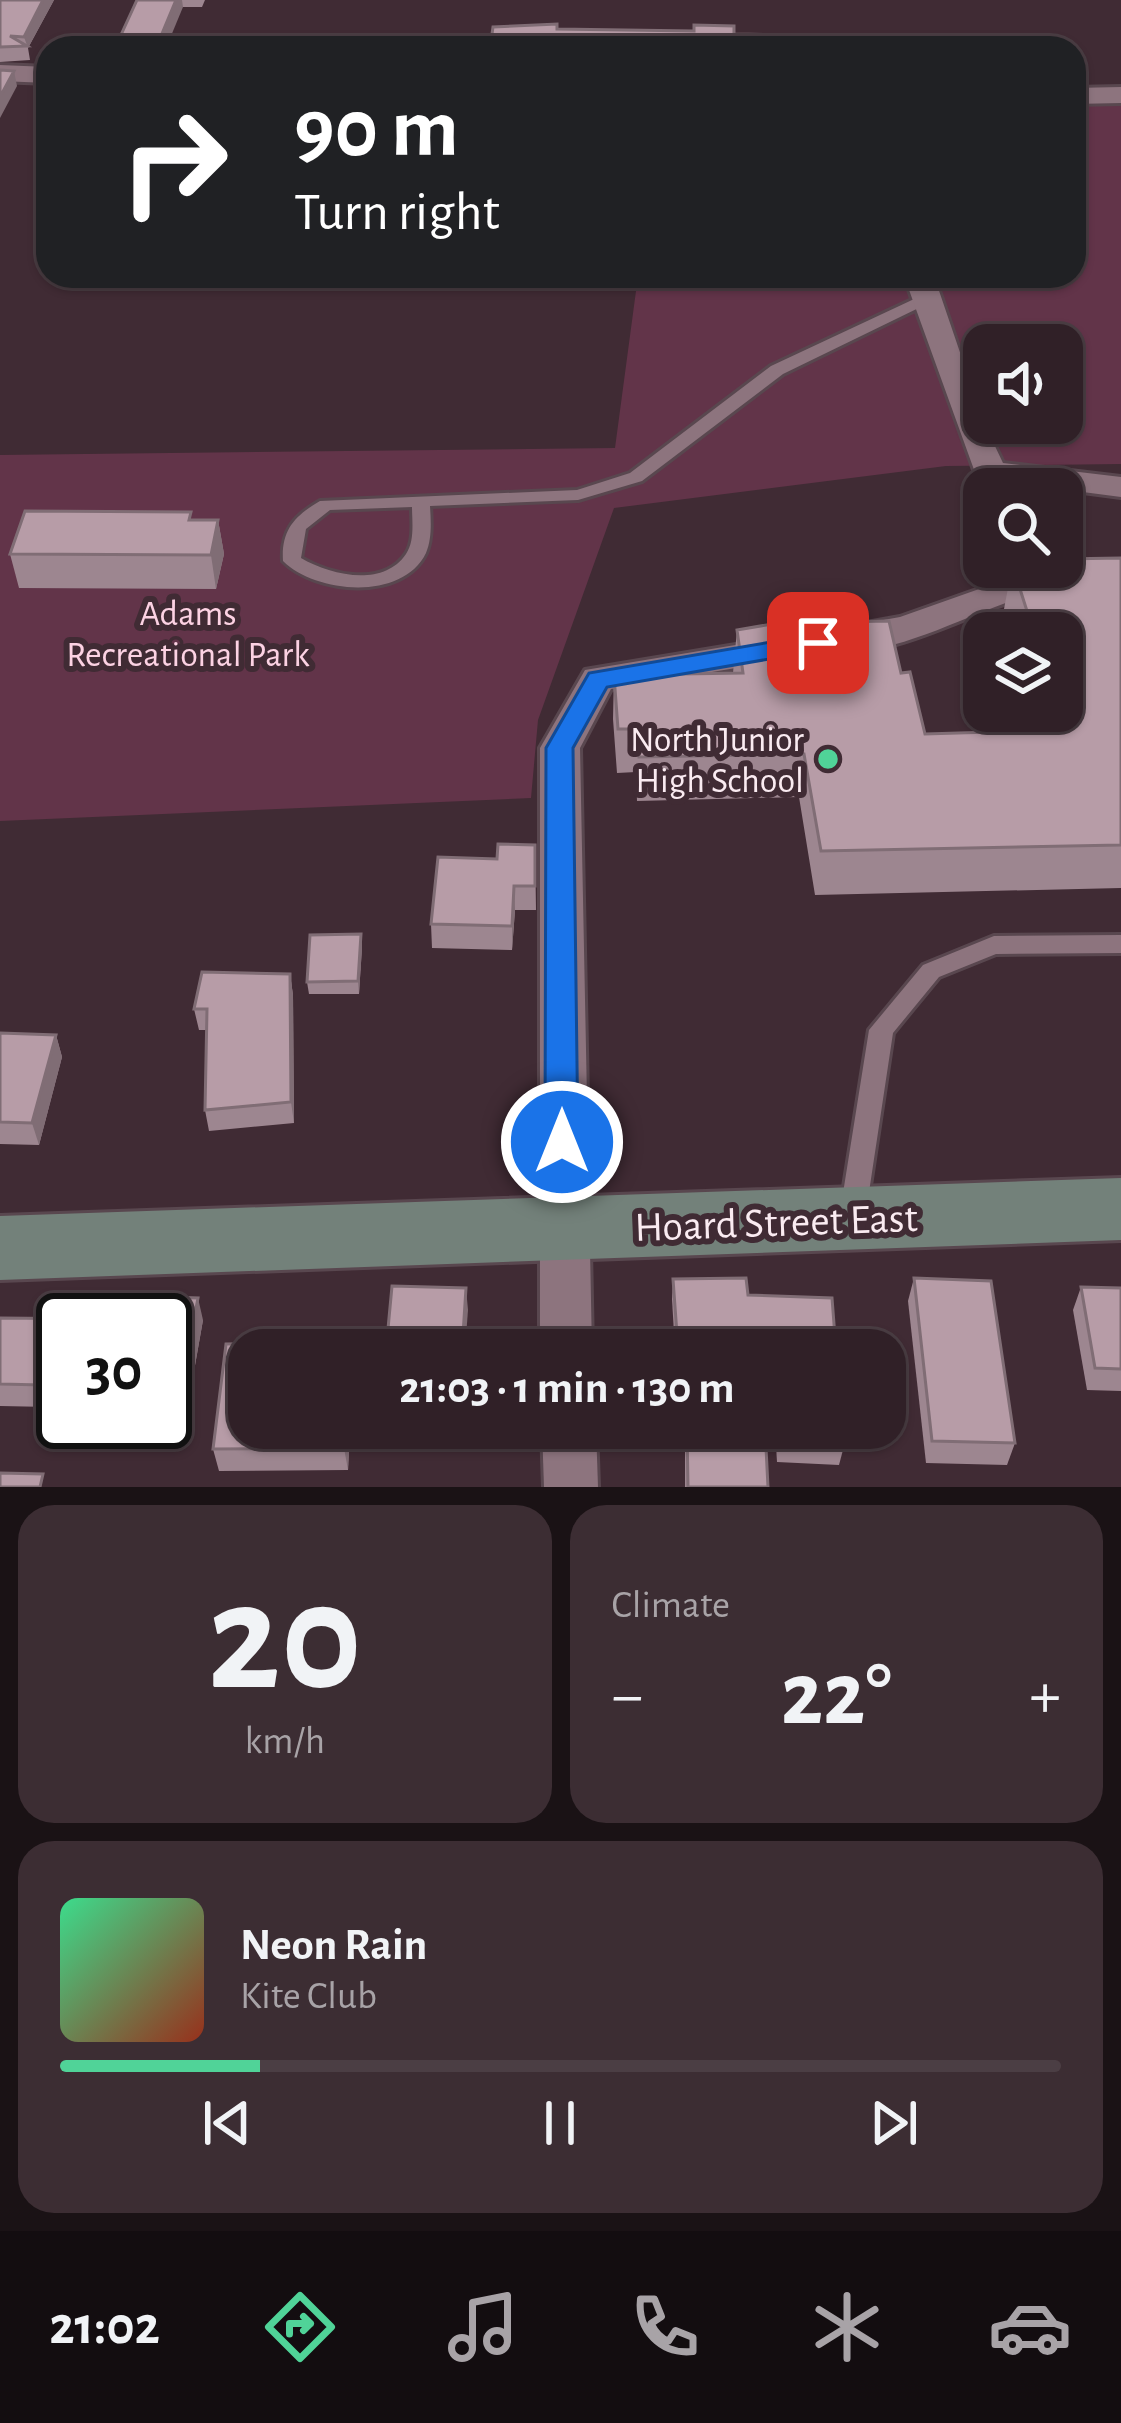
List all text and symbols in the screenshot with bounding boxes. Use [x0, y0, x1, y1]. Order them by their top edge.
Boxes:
icon: right [96, 84, 252, 240]
text: 90 m [294, 88, 459, 172]
text: Turn right [294, 186, 500, 240]
map controls [963, 324, 1083, 732]
button: sound [963, 324, 1083, 444]
button: search [963, 468, 1083, 588]
pin [767, 592, 869, 694]
park label: Adams Recreational Park [66, 596, 310, 673]
icon: arrive [785, 610, 851, 676]
button: layers [963, 612, 1083, 732]
place label: North Junior High School [630, 722, 804, 799]
marker: North Junior High School [815, 746, 841, 772]
position arrow [499, 1079, 625, 1205]
street label: Hoard Street East [634, 1197, 918, 1249]
speed limit sign: 30 [36, 1293, 192, 1449]
text: 21:03 · 1 min · 130 m [399, 1366, 735, 1411]
text: 20 [207, 1562, 362, 1718]
text: Climate [612, 1586, 730, 1625]
text: 22° [781, 1651, 892, 1741]
text: − [612, 1663, 643, 1729]
text: + [1029, 1663, 1061, 1729]
text: km/h [245, 1722, 325, 1761]
text: Neon Rain [240, 1923, 427, 1968]
text: Kite Club [240, 1977, 377, 2016]
icon: previous [194, 2090, 260, 2156]
icon: pause [527, 2090, 593, 2156]
icon: next [861, 2090, 927, 2156]
icon: directions [258, 2285, 342, 2369]
icon: music [441, 2285, 525, 2369]
icon: phone [623, 2285, 707, 2369]
icon: climate [805, 2285, 889, 2369]
icon: car [988, 2285, 1072, 2369]
text: 21:02 [49, 2300, 160, 2354]

